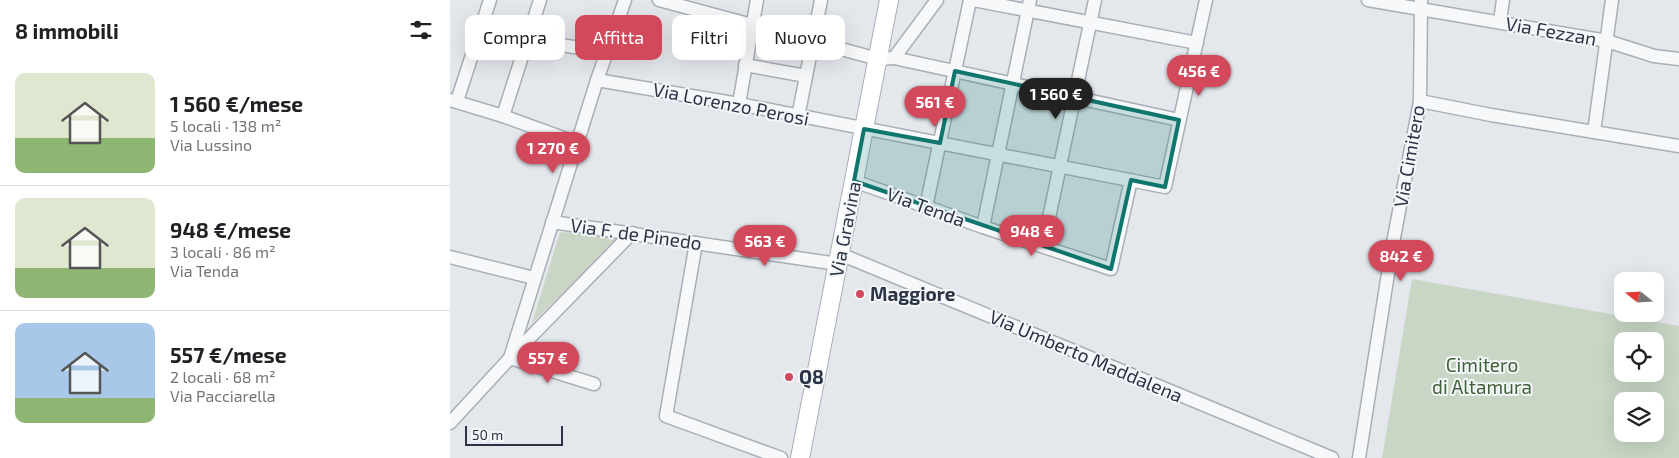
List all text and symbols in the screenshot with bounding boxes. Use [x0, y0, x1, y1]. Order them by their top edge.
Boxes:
street label: Via Fezzan [1504, 11, 1598, 50]
chip: Compra [465, 15, 565, 60]
chip: Affitta [575, 15, 662, 60]
chip: Filtri [672, 15, 746, 60]
chip: Nuovo [756, 15, 845, 60]
icon: filters [407, 16, 435, 44]
text: 8 immobili [15, 18, 119, 43]
pin: 456 € [1164, 54, 1234, 97]
text: 456 € [1178, 61, 1220, 80]
street label: Via Lorenzo Perosi [651, 77, 811, 130]
pin: 1 560 € [1010, 78, 1102, 120]
text: 1 560 € [1030, 84, 1082, 103]
pin: 561 € [900, 86, 970, 128]
text: 1 560 €/mese [170, 91, 303, 116]
text: 561 € [916, 92, 954, 111]
icon: home [55, 93, 115, 153]
street label: Via Cimitero [1388, 103, 1429, 209]
text: 5 locali · 138 m² [170, 116, 281, 135]
pin: 1 270 € [507, 132, 599, 174]
text: Via Lussino [170, 135, 252, 154]
text: 1 270 € [527, 138, 579, 157]
street label: Via Gravina [824, 179, 865, 279]
street label: Via Tenda [884, 182, 969, 231]
street label: Via F. de Pinedo [569, 213, 703, 254]
pin: 948 € [997, 214, 1067, 257]
text: 948 €/mese [170, 217, 291, 242]
icon: home [55, 218, 115, 278]
text: 948 € [1010, 221, 1054, 240]
pin: 563 € [730, 224, 800, 267]
text: 563 € [744, 231, 786, 250]
pin: 842 € [1366, 240, 1436, 282]
text: 3 locali · 86 m² [170, 242, 276, 261]
text: 842 € [1379, 246, 1423, 265]
text: Via Tenda [170, 261, 239, 280]
north arrow [1614, 272, 1664, 322]
map controls [1614, 272, 1664, 442]
place label: Maggiore [870, 282, 956, 305]
marker: Maggiore [854, 288, 866, 300]
street label: Via Umberto Maddalena [986, 304, 1186, 407]
button: locate [1614, 332, 1664, 382]
text: 557 €/mese [170, 342, 287, 367]
pin: 557 € [513, 342, 583, 384]
icon: home [55, 343, 115, 403]
text: 557 € [528, 348, 568, 367]
park label: Cimitero di Altamura [1432, 353, 1532, 398]
place label: Q8 [799, 365, 824, 389]
text: 2 locali · 68 m² [170, 367, 276, 386]
marker: Q8 [783, 371, 795, 383]
text: Via Pacciarella [170, 386, 276, 405]
button: layers [1614, 392, 1664, 442]
scale bar [465, 423, 562, 446]
text: 50 m [472, 426, 503, 443]

